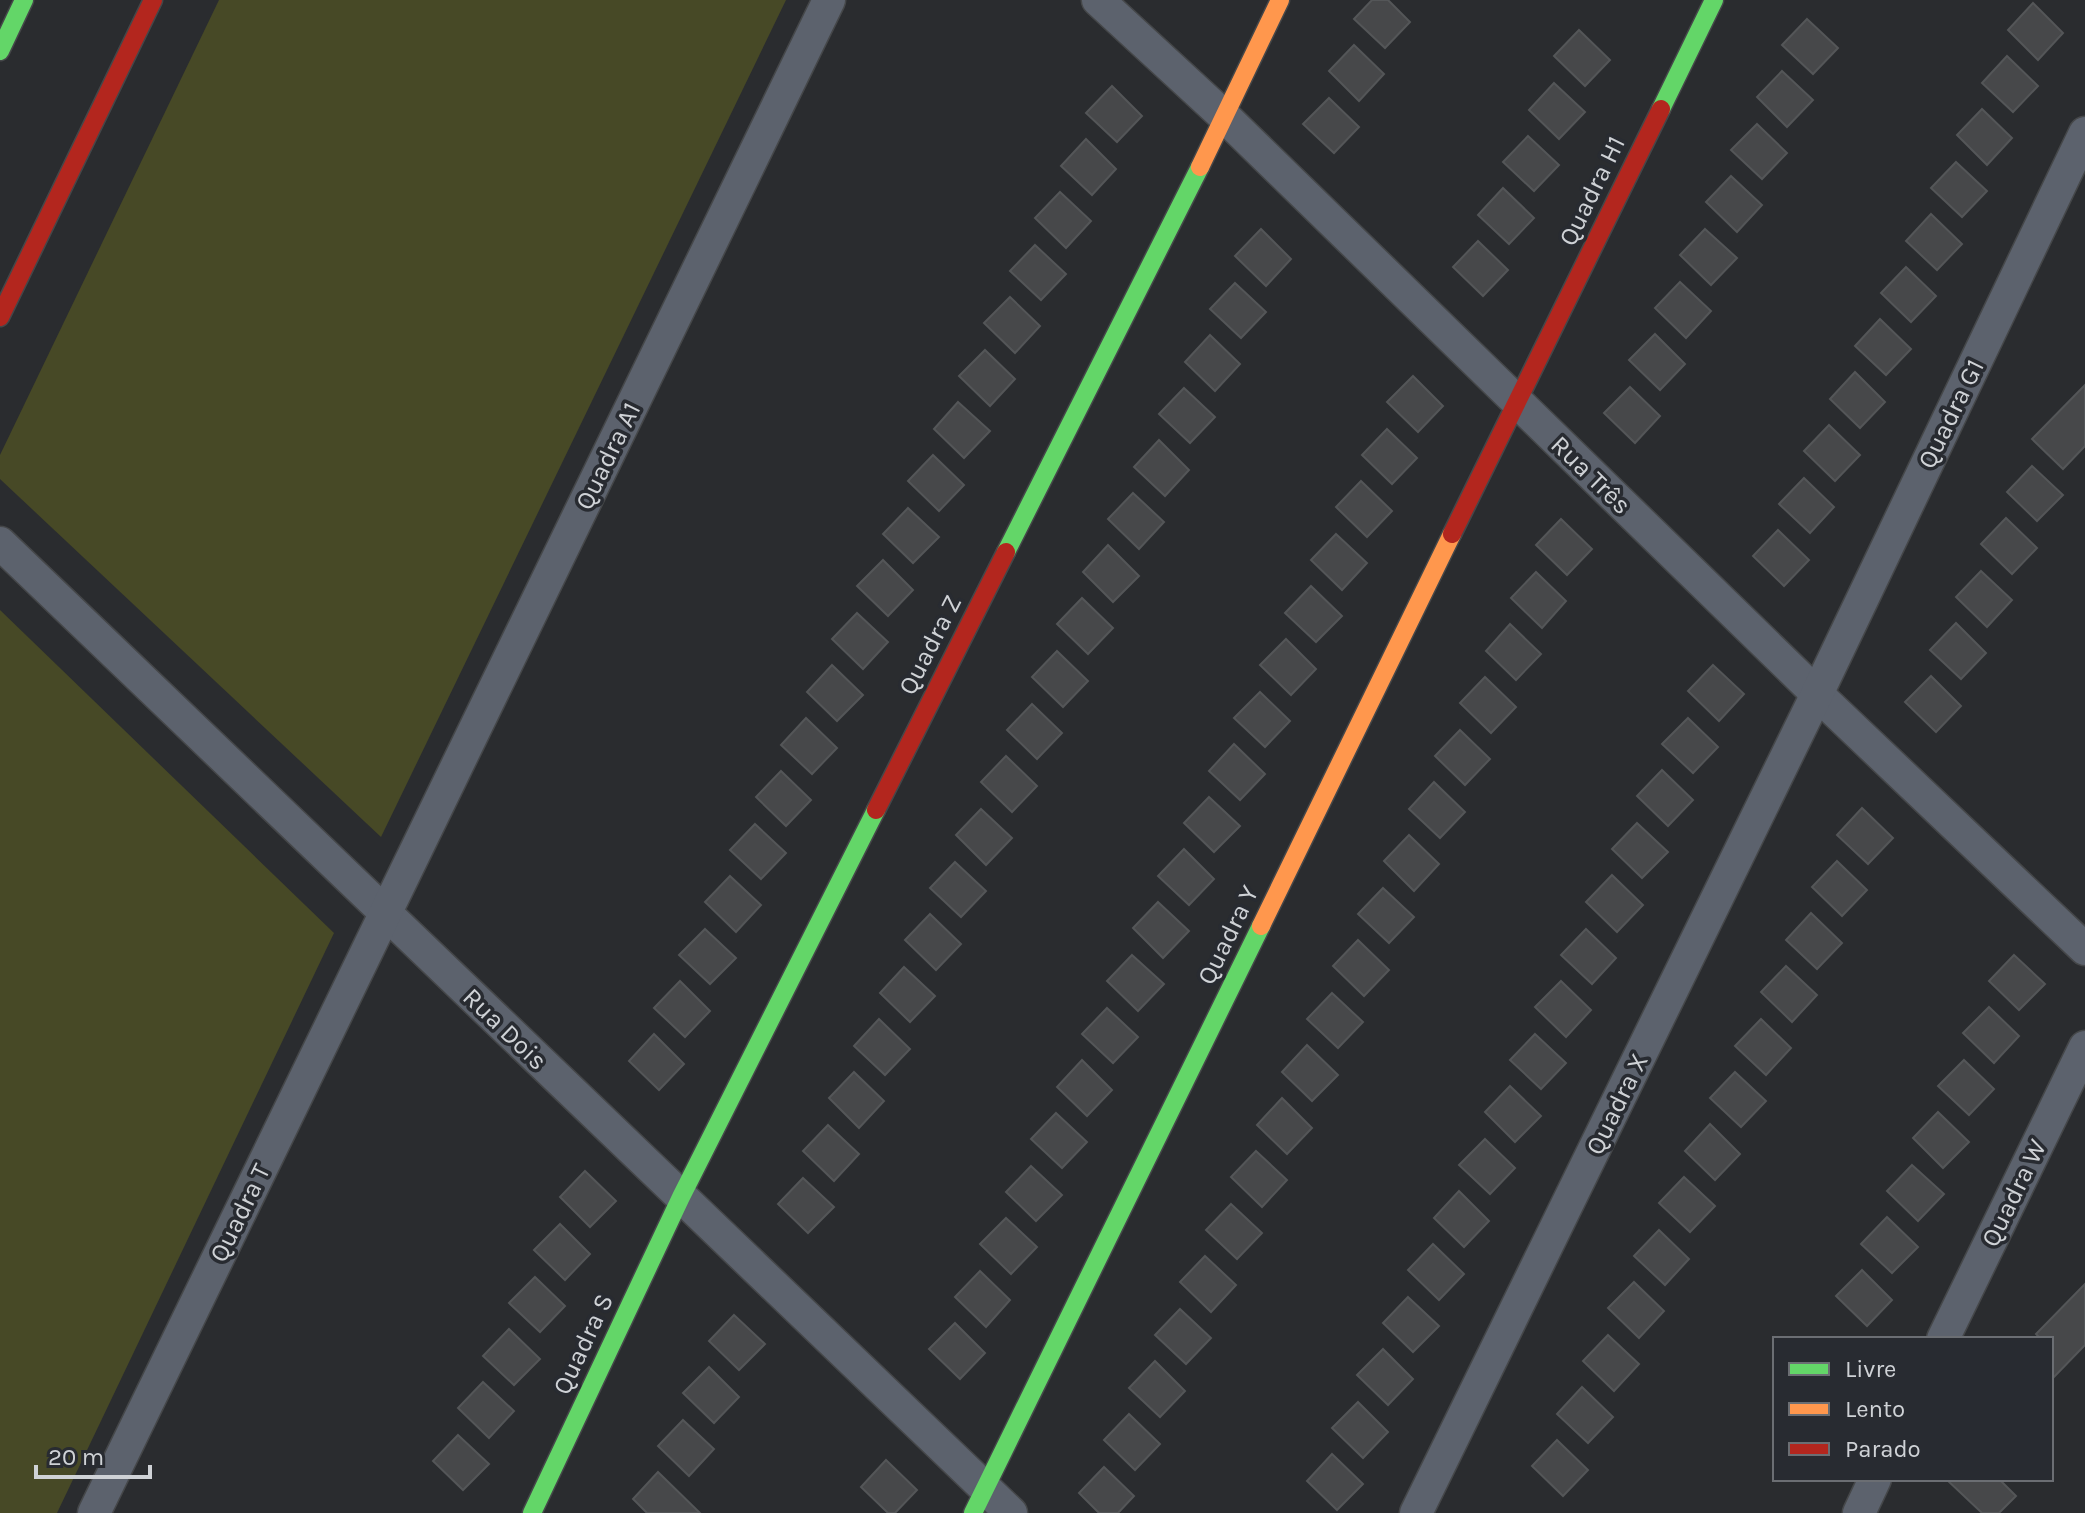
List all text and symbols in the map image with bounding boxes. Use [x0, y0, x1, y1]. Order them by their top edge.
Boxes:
street label: Quadra H1 [1552, 131, 1632, 251]
street label: Quadra G1 [1911, 354, 1991, 474]
street label: Quadra A1 [569, 397, 647, 515]
street label: Rua Três [1544, 429, 1638, 521]
street label: Quadra Z [892, 590, 968, 700]
street label: Quadra Y [1191, 880, 1266, 990]
street label: Rua Dois [456, 981, 554, 1077]
street label: Quadra X [1579, 1048, 1655, 1160]
street label: Quadra W [1975, 1134, 2053, 1252]
street label: Quadra T [203, 1159, 277, 1267]
street label: Quadra S [546, 1289, 620, 1399]
legend [1773, 1337, 2053, 1481]
text: Livre [1845, 1355, 1896, 1383]
text: Lento [1845, 1395, 1905, 1423]
scale bar [36, 1429, 150, 1479]
text: Parado [1845, 1435, 1921, 1463]
text: 20 m [48, 1443, 104, 1471]

